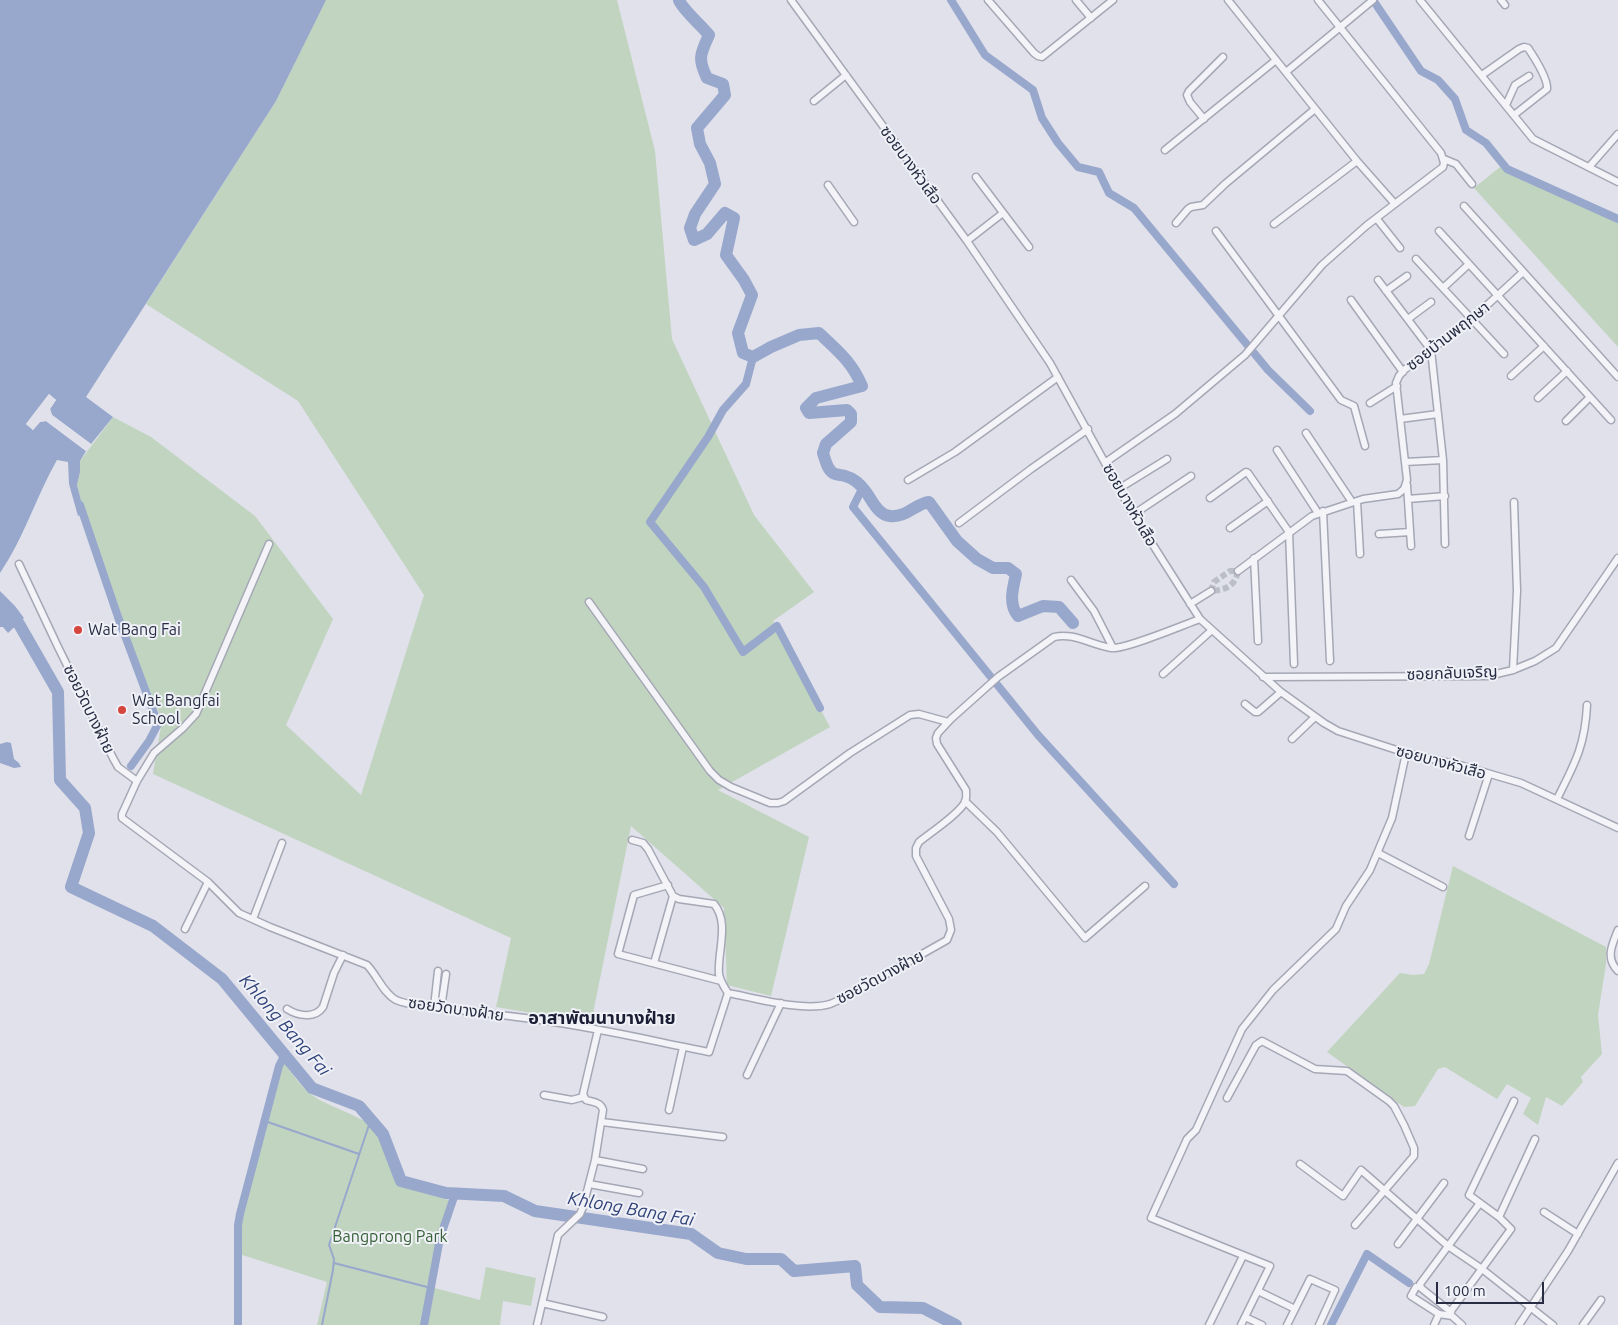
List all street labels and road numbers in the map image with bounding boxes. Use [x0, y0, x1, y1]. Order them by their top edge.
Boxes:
street label: ซอยบางหัวเสือ [876, 122, 946, 208]
street label: ซอยบ้านพฤกษา [1402, 297, 1494, 375]
street label: ซอยบางหัวเสือ [1099, 460, 1161, 550]
street label: ซอยวัดบางฝ้าย [59, 661, 119, 757]
street label: ซอยกลับเจริญ [1406, 662, 1498, 684]
street label: ซอยบางหัวเสือ [1394, 741, 1488, 783]
street label: ซอยวัดบางฝ้าย [833, 946, 927, 1008]
street label: ซอยวัดบางฝ้าย [407, 993, 505, 1025]

